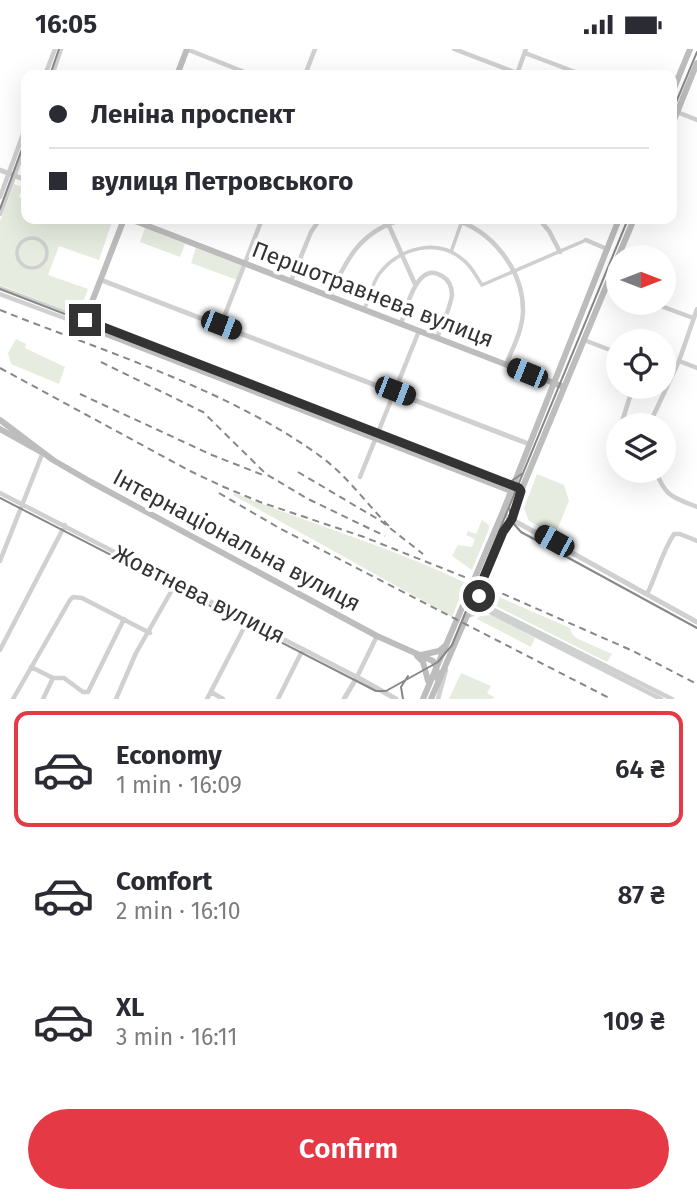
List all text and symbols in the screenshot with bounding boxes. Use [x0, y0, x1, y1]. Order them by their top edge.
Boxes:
text: 16:05 [35, 9, 97, 40]
text: Леніна проспект [91, 99, 295, 130]
text: вулиця Петровського [91, 166, 353, 197]
street label: Першотравнева вулиця [248, 235, 498, 353]
north arrow [606, 245, 676, 315]
map controls [606, 245, 676, 483]
route end [69, 304, 101, 336]
car [198, 308, 245, 342]
button: locate [606, 329, 676, 399]
car [504, 355, 551, 391]
car [372, 374, 419, 408]
button: layers [606, 413, 676, 483]
street label: Інтернаціональна вулиця [108, 463, 366, 617]
car [531, 522, 578, 560]
street label: Жовтнева вулиця [108, 539, 290, 649]
route start [463, 580, 495, 612]
icon: car [32, 738, 95, 801]
text: Economy [116, 740, 222, 771]
text: 64 ₴ [615, 754, 665, 785]
text: 1 min · 16:09 [116, 771, 242, 799]
icon: car [32, 864, 95, 927]
text: Comfort [116, 866, 212, 897]
text: 87 ₴ [617, 880, 665, 911]
text: 2 min · 16:10 [116, 897, 240, 925]
icon: car [32, 990, 95, 1053]
text: XL [116, 992, 144, 1023]
text: 109 ₴ [603, 1006, 665, 1037]
text: 3 min · 16:11 [116, 1023, 237, 1051]
button: Confirm [28, 1109, 669, 1189]

